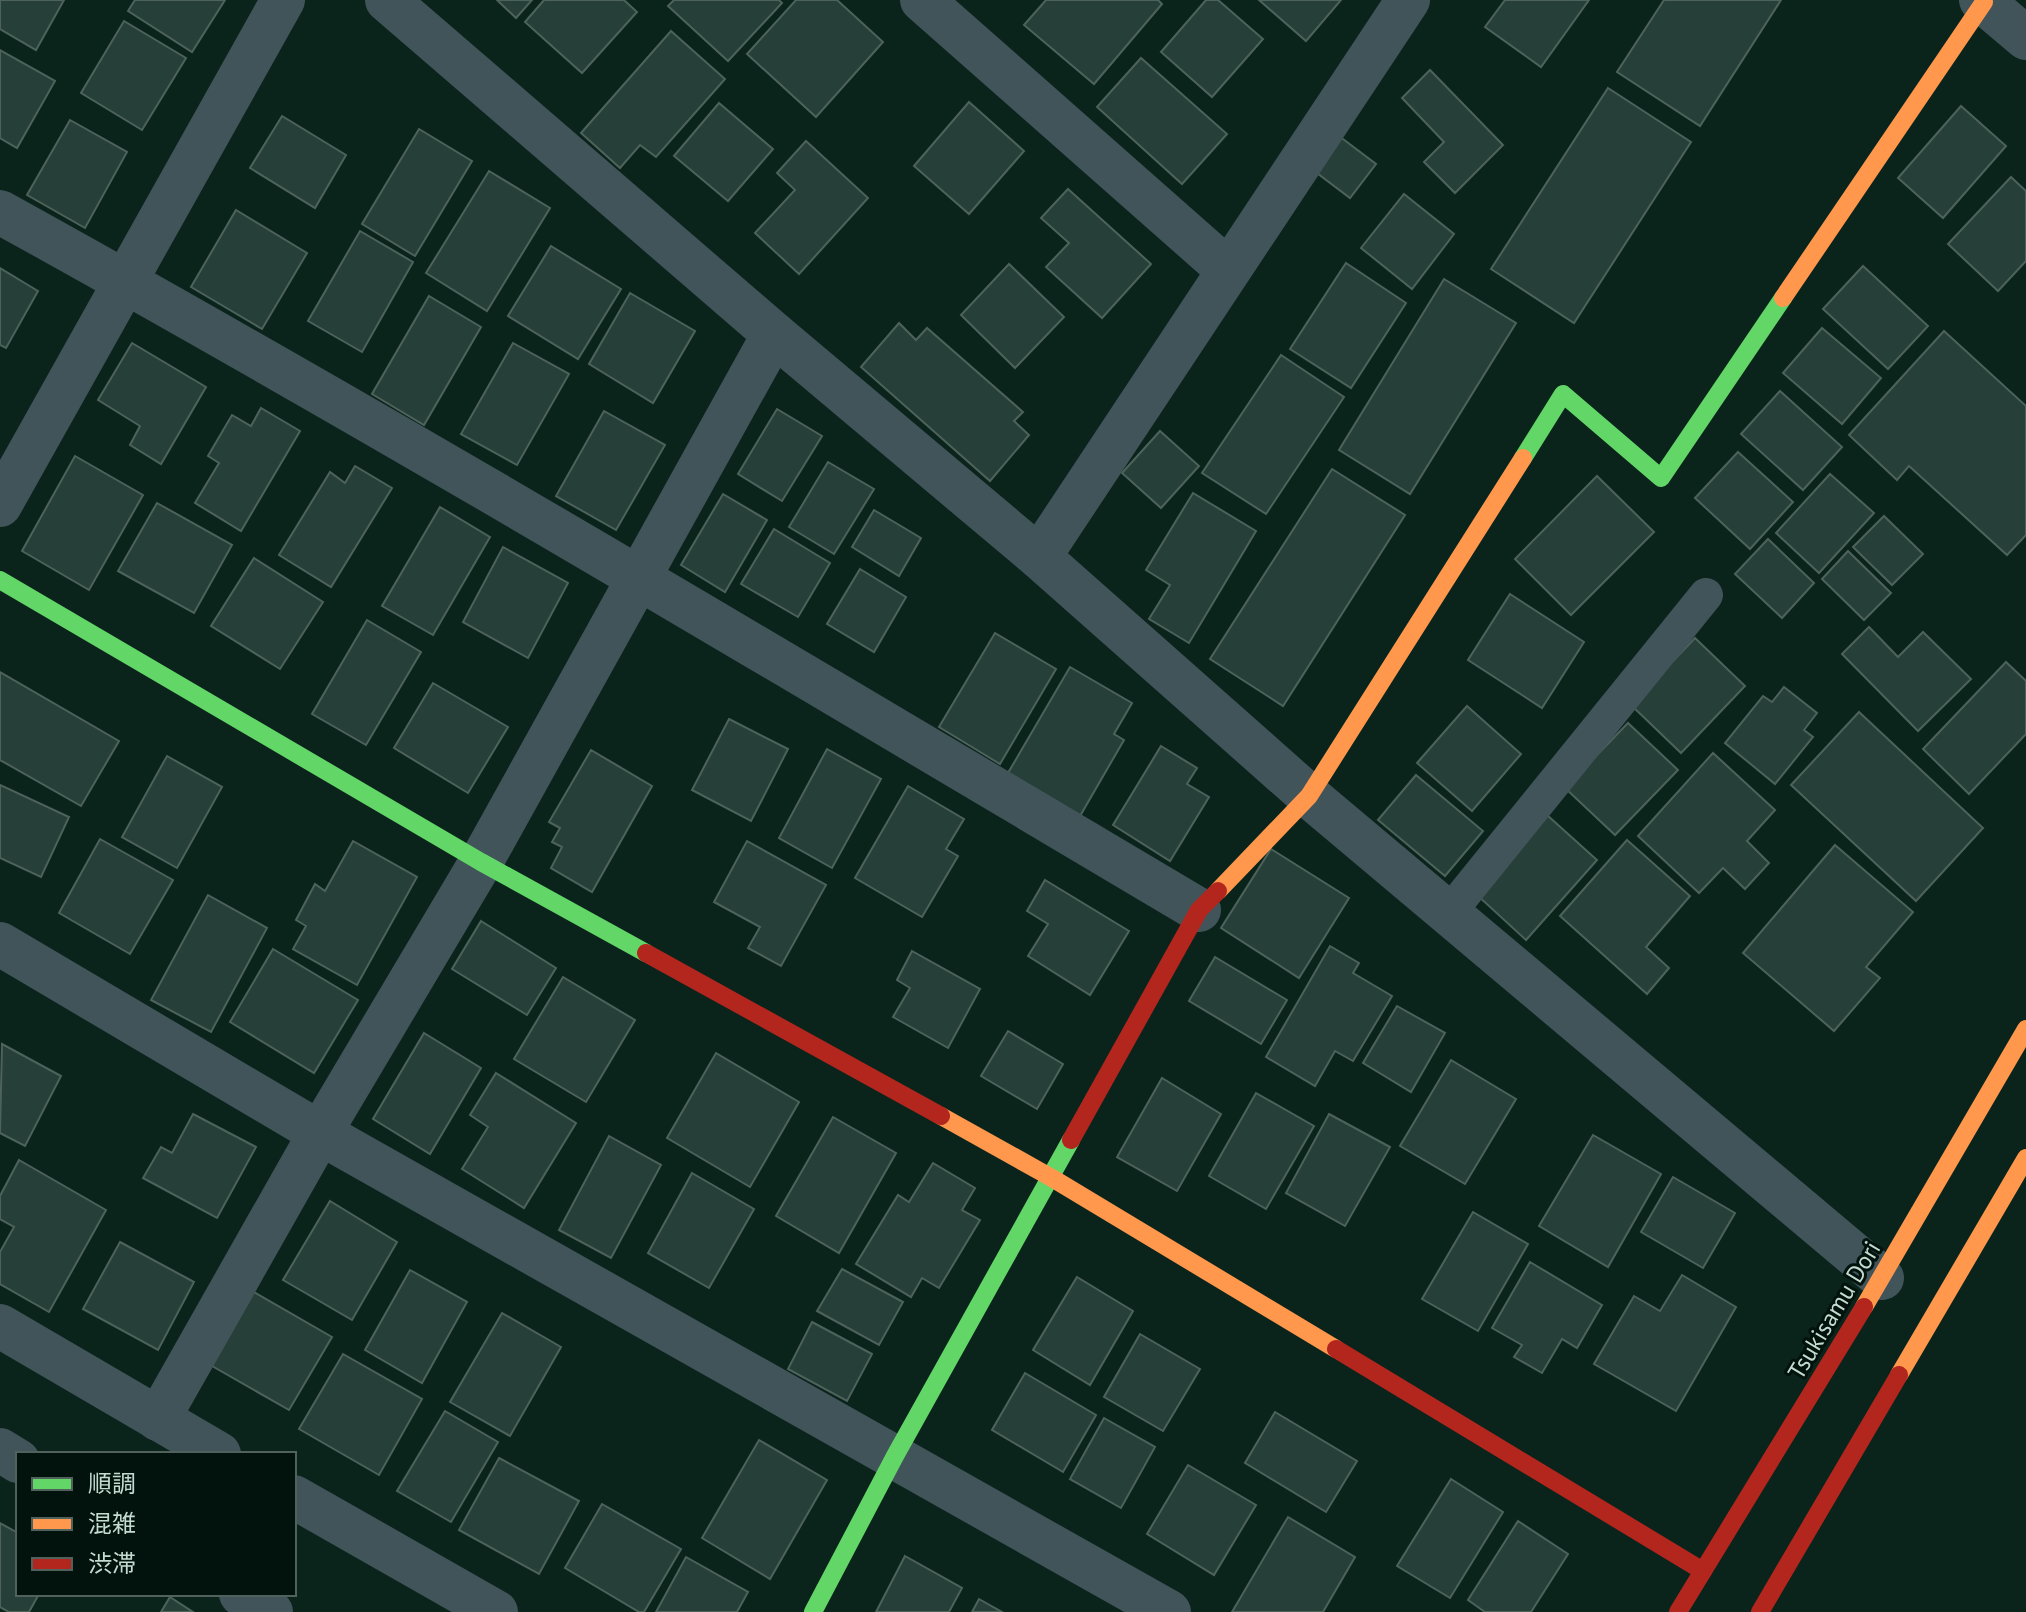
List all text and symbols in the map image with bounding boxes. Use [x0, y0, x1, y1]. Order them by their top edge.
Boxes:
street label: Tsukisamu Dori [1781, 1235, 1887, 1385]
legend [16, 1452, 296, 1596]
text: 順調 [88, 1468, 136, 1499]
text: 混雑 [88, 1508, 136, 1539]
text: 渋滞 [88, 1548, 136, 1579]

